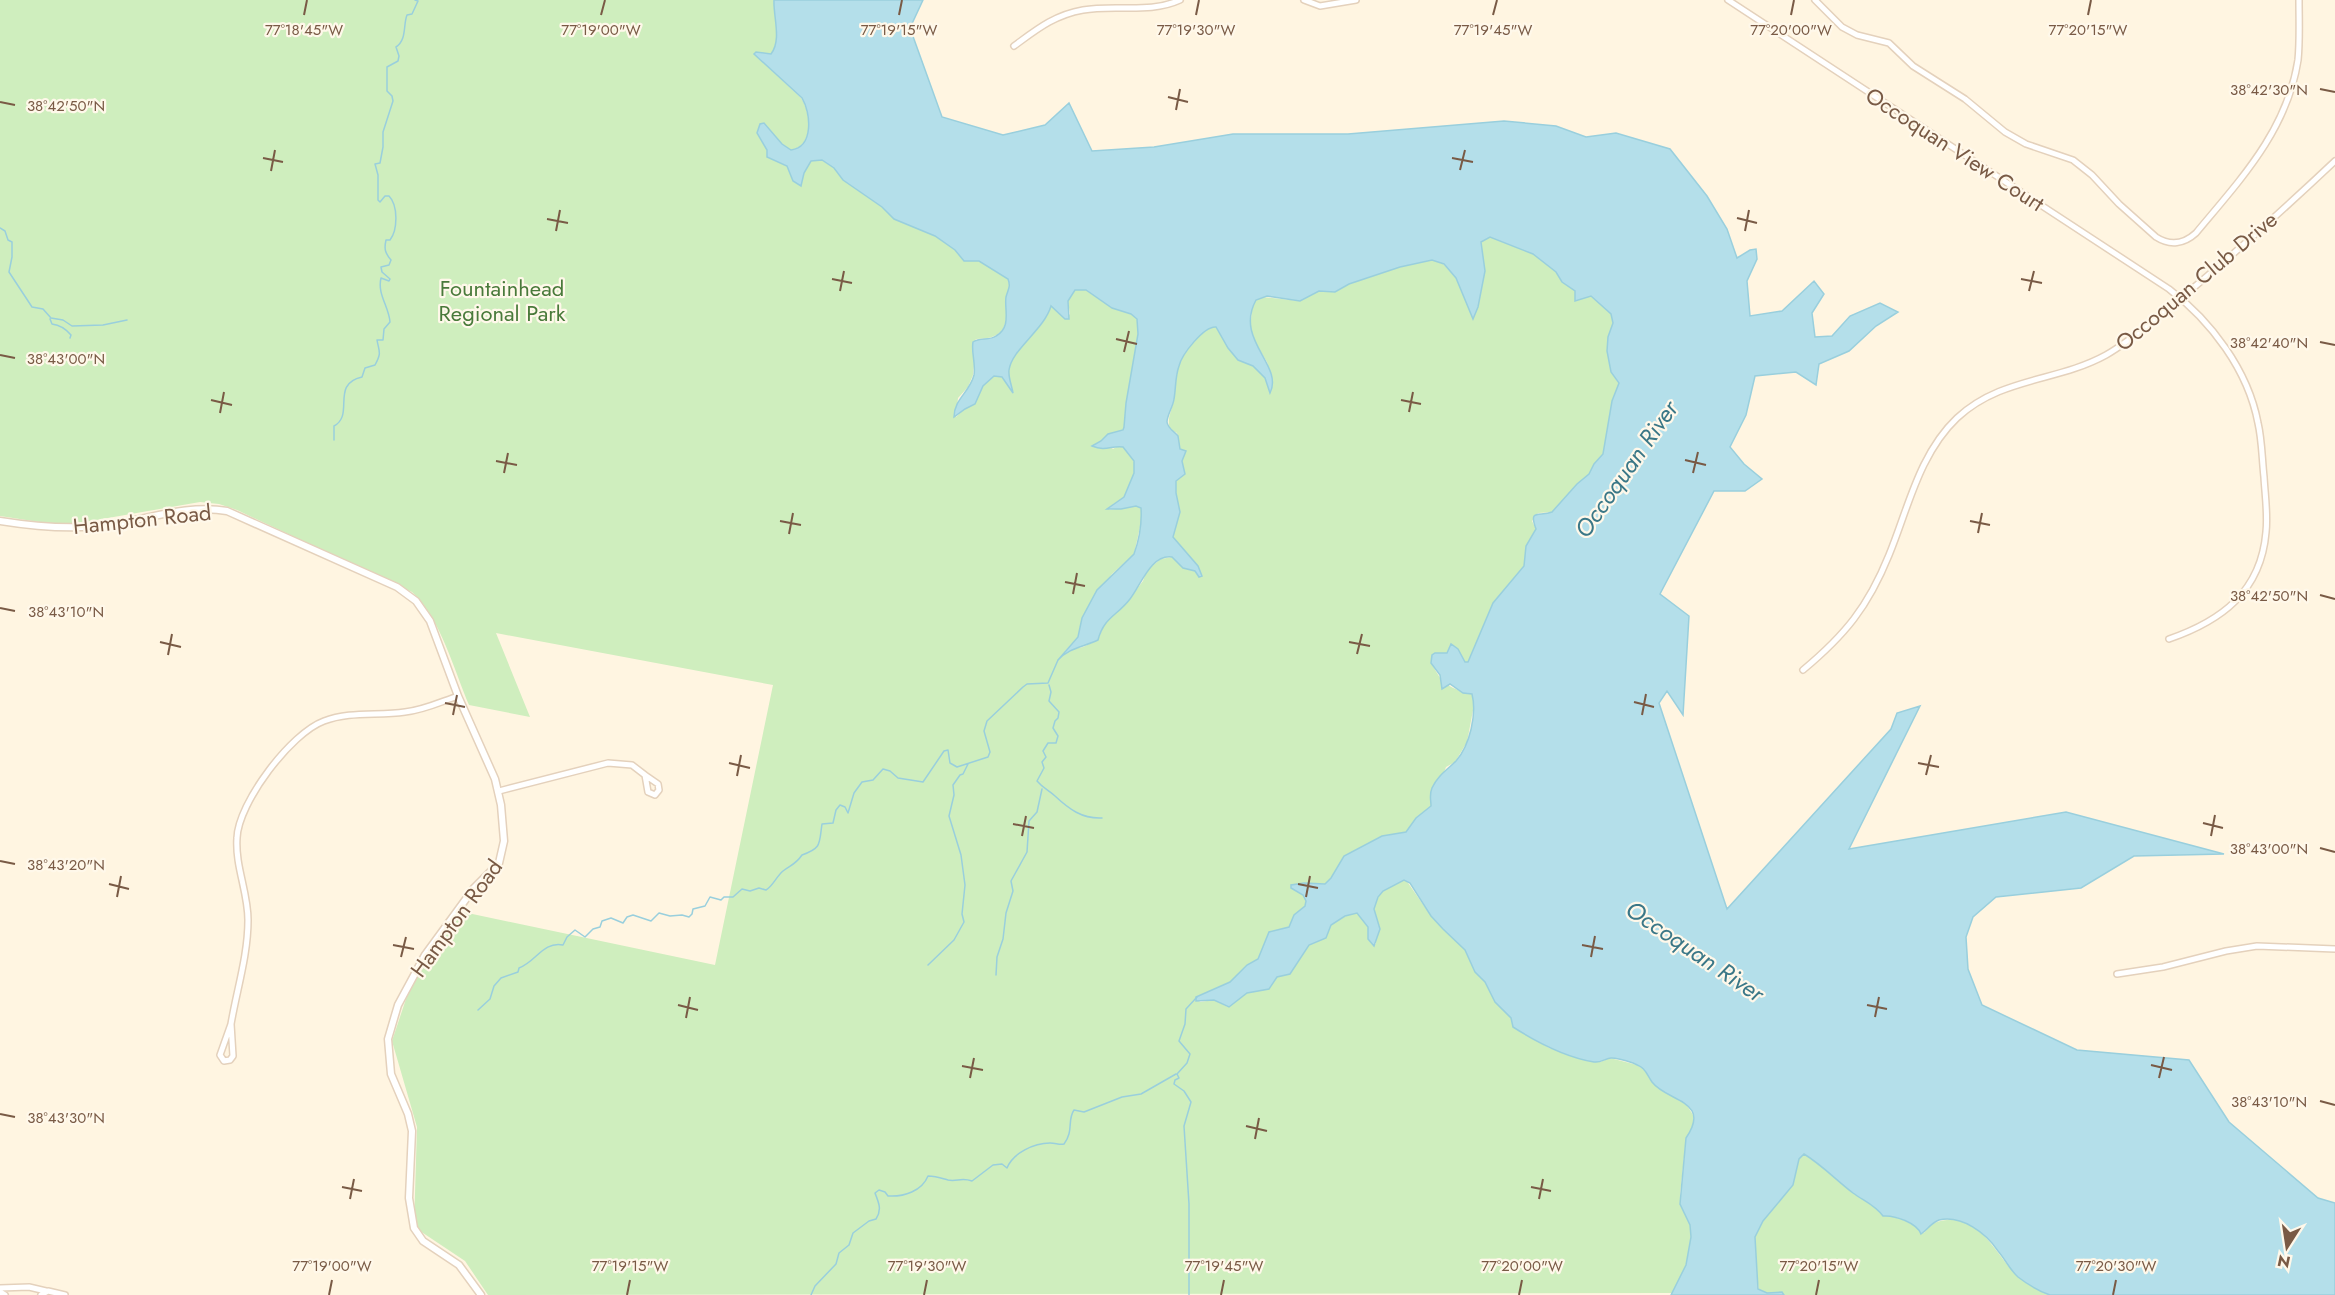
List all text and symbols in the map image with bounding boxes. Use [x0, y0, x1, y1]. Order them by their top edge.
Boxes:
text: 77°18'45"W [265, 19, 343, 41]
text: 77°19'00"W [561, 19, 641, 41]
text: 77°19'15"W [861, 19, 937, 41]
text: 77°19'30"W [1157, 19, 1235, 41]
text: 77°19'45"W [1454, 19, 1532, 41]
text: 77°20'00"W [1750, 19, 1832, 41]
text: 77°20'15"W [2049, 19, 2128, 41]
street label: Occoquan View Court [1859, 79, 2051, 219]
text: 38°42'30"N [2230, 79, 2308, 101]
text: 38°42'50"N [27, 95, 105, 117]
street label: Occoquan Club Drive [2108, 204, 2284, 358]
park label: Fountainhead Regional Park [439, 272, 566, 329]
text: 38°42'40"N [2230, 332, 2308, 354]
text: 38°43'00"N [27, 348, 105, 370]
water label: Occoquan River [1566, 392, 1688, 545]
street label: Hampton Road [71, 496, 213, 542]
text: 38°42'50"N [2230, 585, 2308, 607]
text: 38°43'10"N [28, 601, 104, 623]
text: 38°43'00"N [2230, 838, 2308, 860]
street label: Hampton Road [402, 852, 510, 984]
text: 38°43'20"N [27, 854, 105, 876]
water label: Occoquan River [1619, 892, 1773, 1012]
text: 38°43'10"N [2231, 1091, 2307, 1113]
text: 38°43'30"N [27, 1107, 105, 1129]
north arrow [2257, 1217, 2317, 1277]
text: N [2275, 1249, 2293, 1274]
text: 77°19'00"W [292, 1255, 372, 1277]
text: 77°19'15"W [592, 1255, 668, 1277]
text: 77°19'30"W [888, 1255, 966, 1277]
text: 77°19'45"W [1185, 1255, 1263, 1277]
text: 77°20'00"W [1481, 1255, 1563, 1277]
text: 77°20'15"W [1780, 1255, 1859, 1277]
text: 77°20'30"W [2076, 1255, 2157, 1277]

